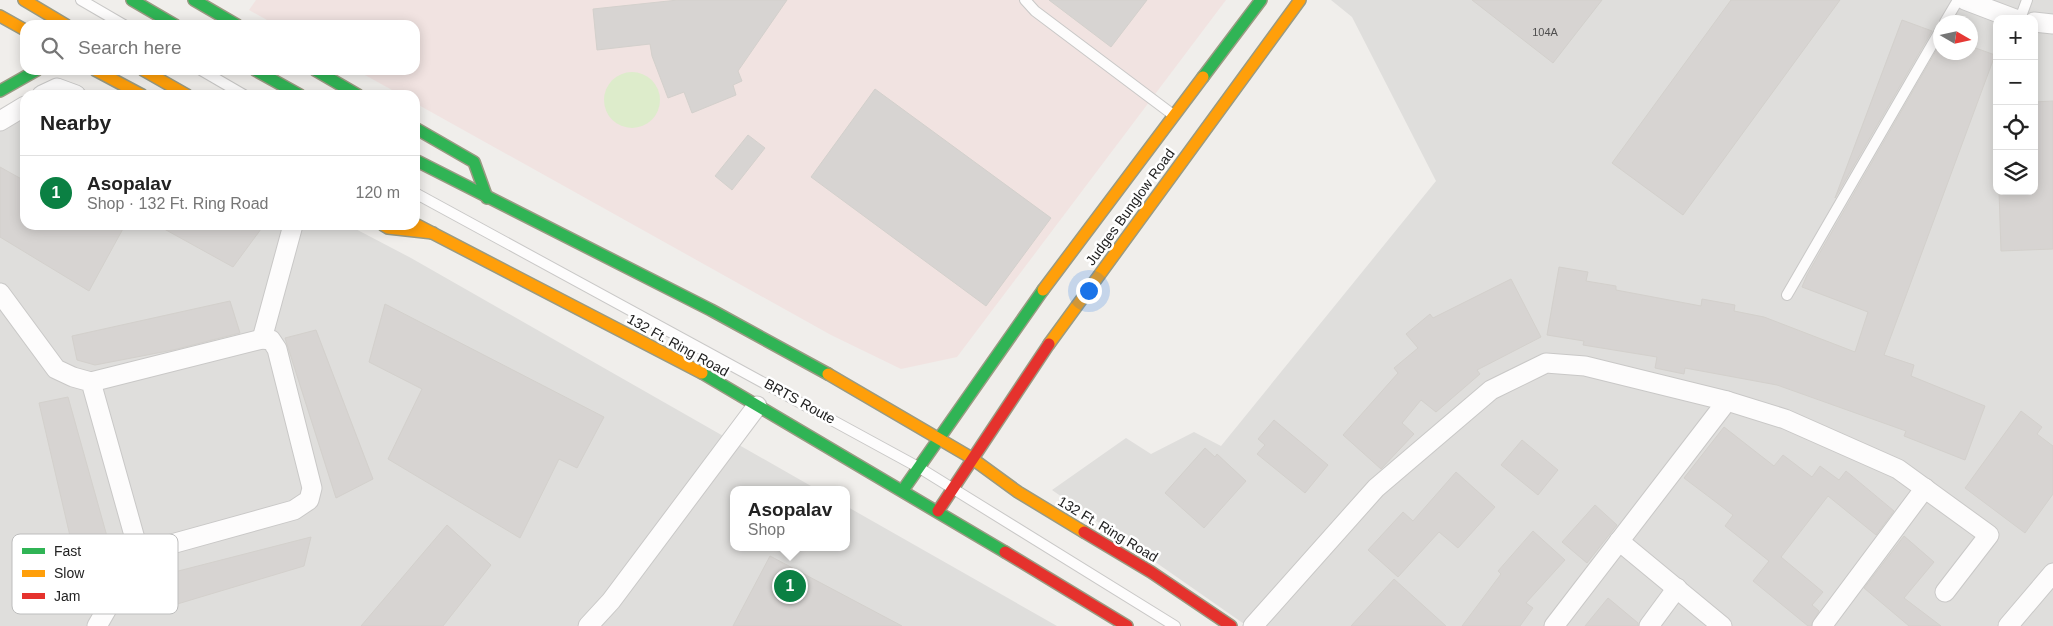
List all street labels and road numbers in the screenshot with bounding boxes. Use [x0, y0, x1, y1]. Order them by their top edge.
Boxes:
street label: Judges Bunglow Road [1082, 146, 1178, 268]
street label: 132 Ft. Ring Road [624, 310, 732, 380]
street label: BRTS Route [762, 375, 838, 427]
street label: 132 Ft. Ring Road [1055, 493, 1161, 565]

